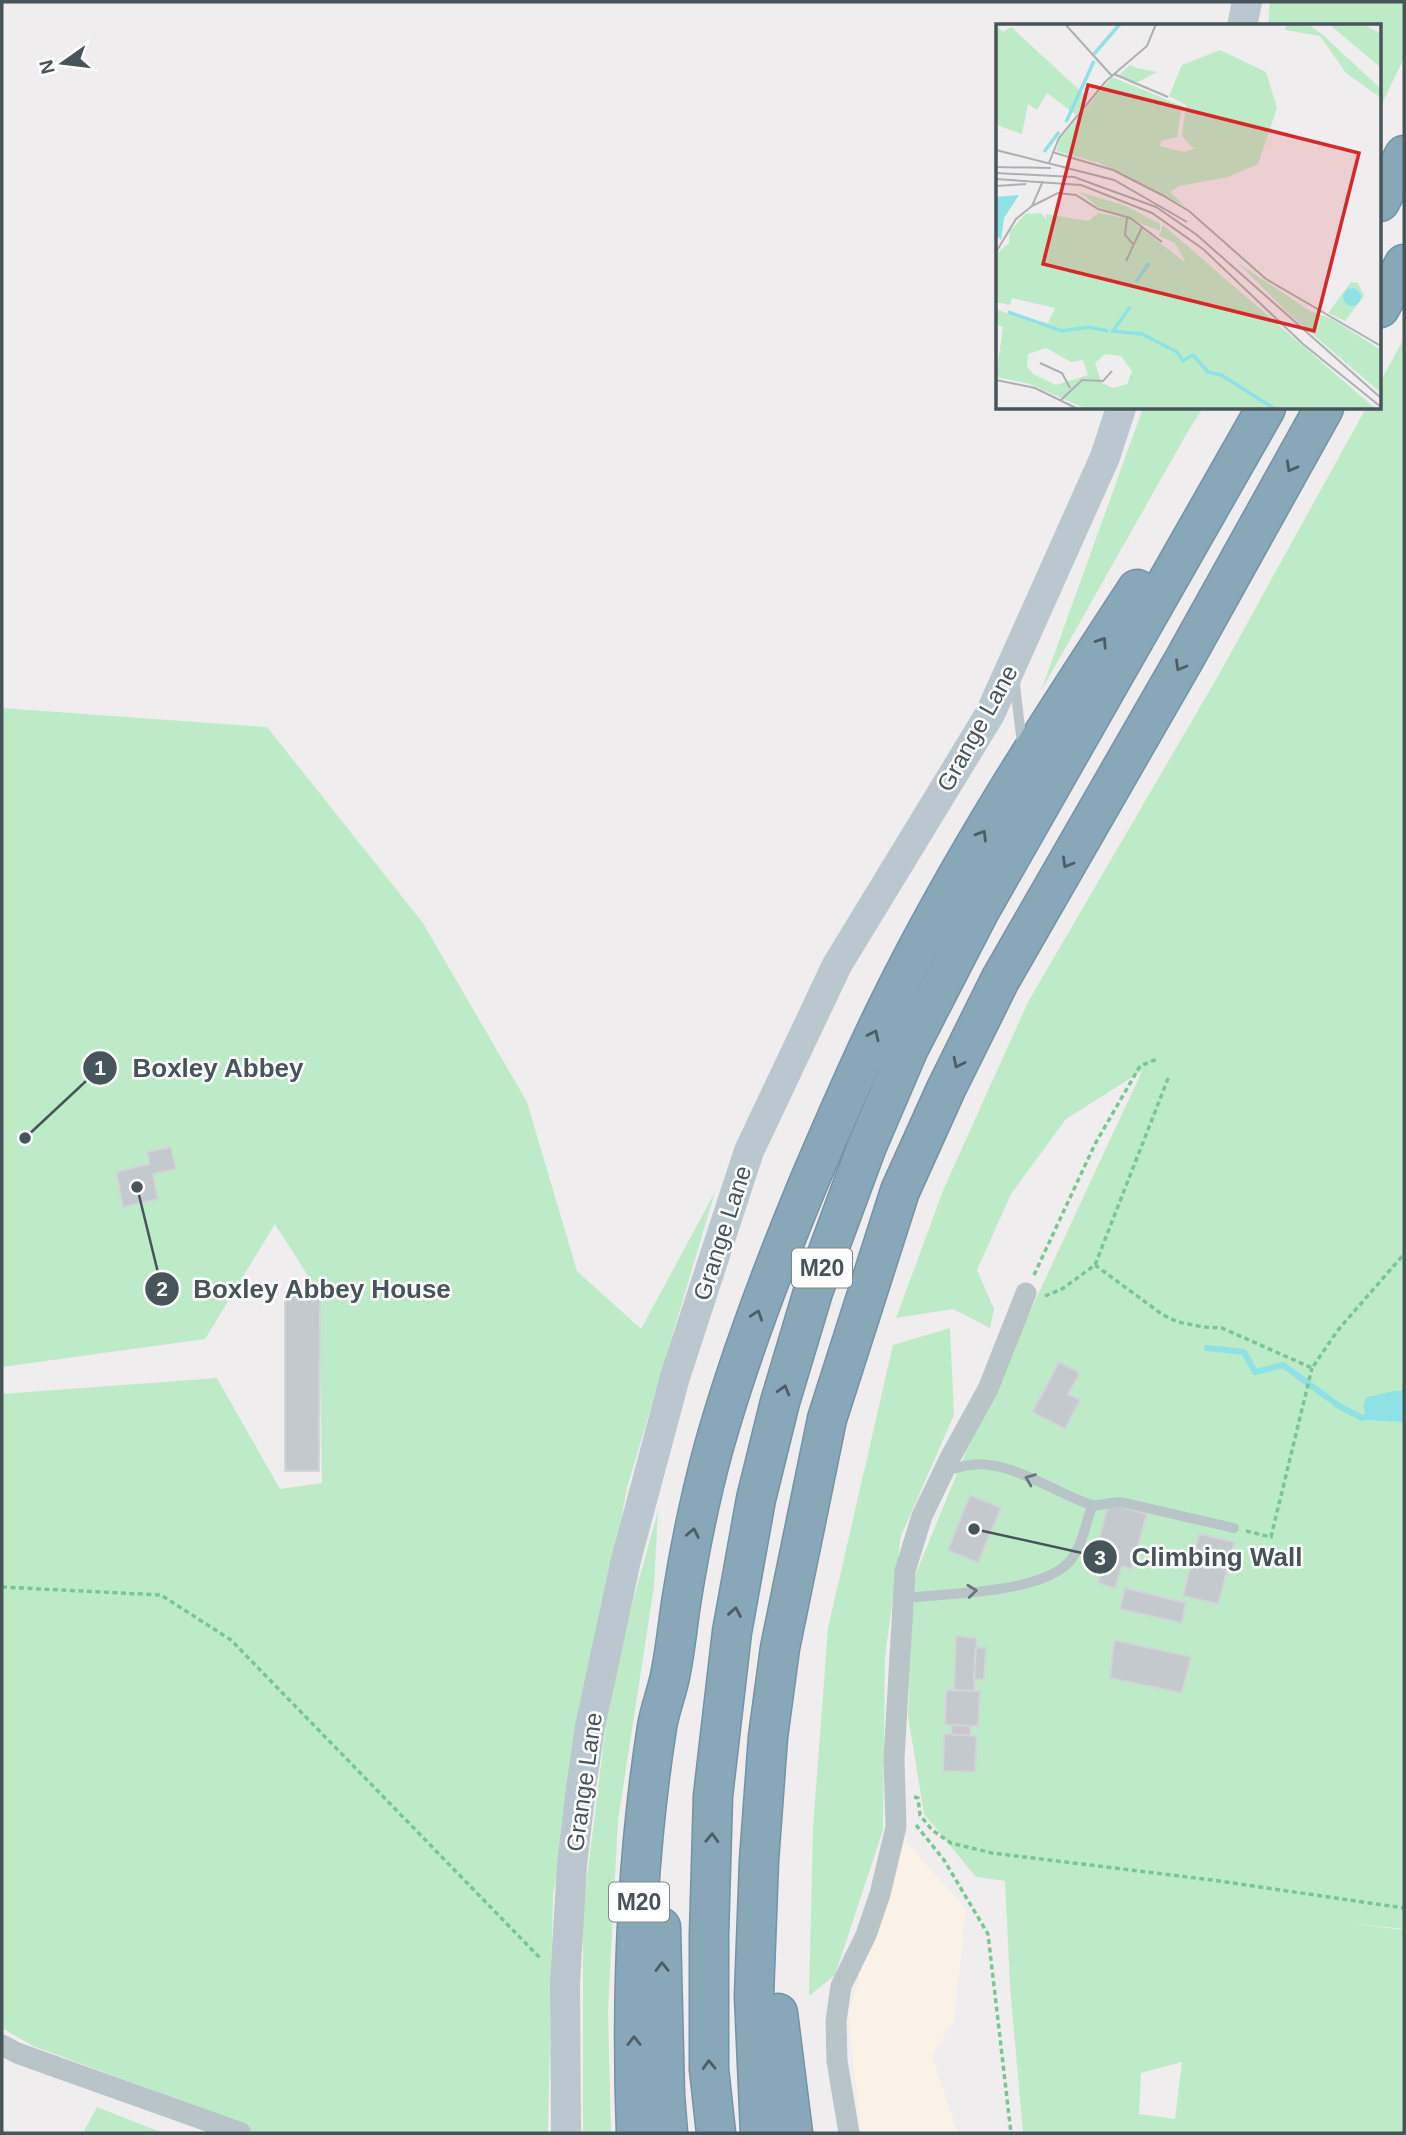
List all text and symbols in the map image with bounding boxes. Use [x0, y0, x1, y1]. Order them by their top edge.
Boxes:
inset map [996, 24, 1382, 410]
north arrow [28, 28, 98, 98]
text: N [35, 58, 59, 76]
one-way arrow [1286, 460, 1299, 473]
one-way arrow [1094, 637, 1107, 650]
one-way arrow [1175, 659, 1188, 671]
street label: Grange Lane [931, 660, 1023, 796]
one-way arrow [974, 830, 987, 843]
one-way arrow [1062, 856, 1075, 869]
one-way arrow [866, 1030, 880, 1042]
callout: Boxley Abbey [83, 1044, 318, 1091]
text: Boxley Abbey [133, 1053, 304, 1083]
text: 1 [94, 1056, 106, 1079]
one-way arrow [953, 1056, 967, 1068]
street label: Grange Lane [688, 1162, 756, 1304]
road number: M20 [792, 1248, 852, 1288]
callout: Boxley Abbey House [144, 1266, 466, 1313]
text: Boxley Abbey House [193, 1274, 451, 1304]
text: 2 [156, 1277, 168, 1300]
one-way arrow [749, 1309, 763, 1322]
one-way arrow [776, 1384, 791, 1396]
one-way arrow [1024, 1473, 1036, 1487]
one-way arrow [685, 1527, 700, 1539]
callout: Climbing Wall [1082, 1534, 1316, 1581]
text: Climbing Wall [1132, 1542, 1302, 1572]
text: 3 [1094, 1546, 1106, 1569]
one-way arrow [967, 1584, 978, 1599]
one-way arrow [727, 1606, 742, 1618]
street label: Grange Lane [561, 1711, 607, 1853]
one-way arrow [704, 1832, 719, 1843]
road number: M20 [609, 1882, 669, 1922]
one-way arrow [654, 1961, 669, 1972]
one-way arrow [626, 2035, 642, 2045]
one-way arrow [702, 2060, 717, 2071]

